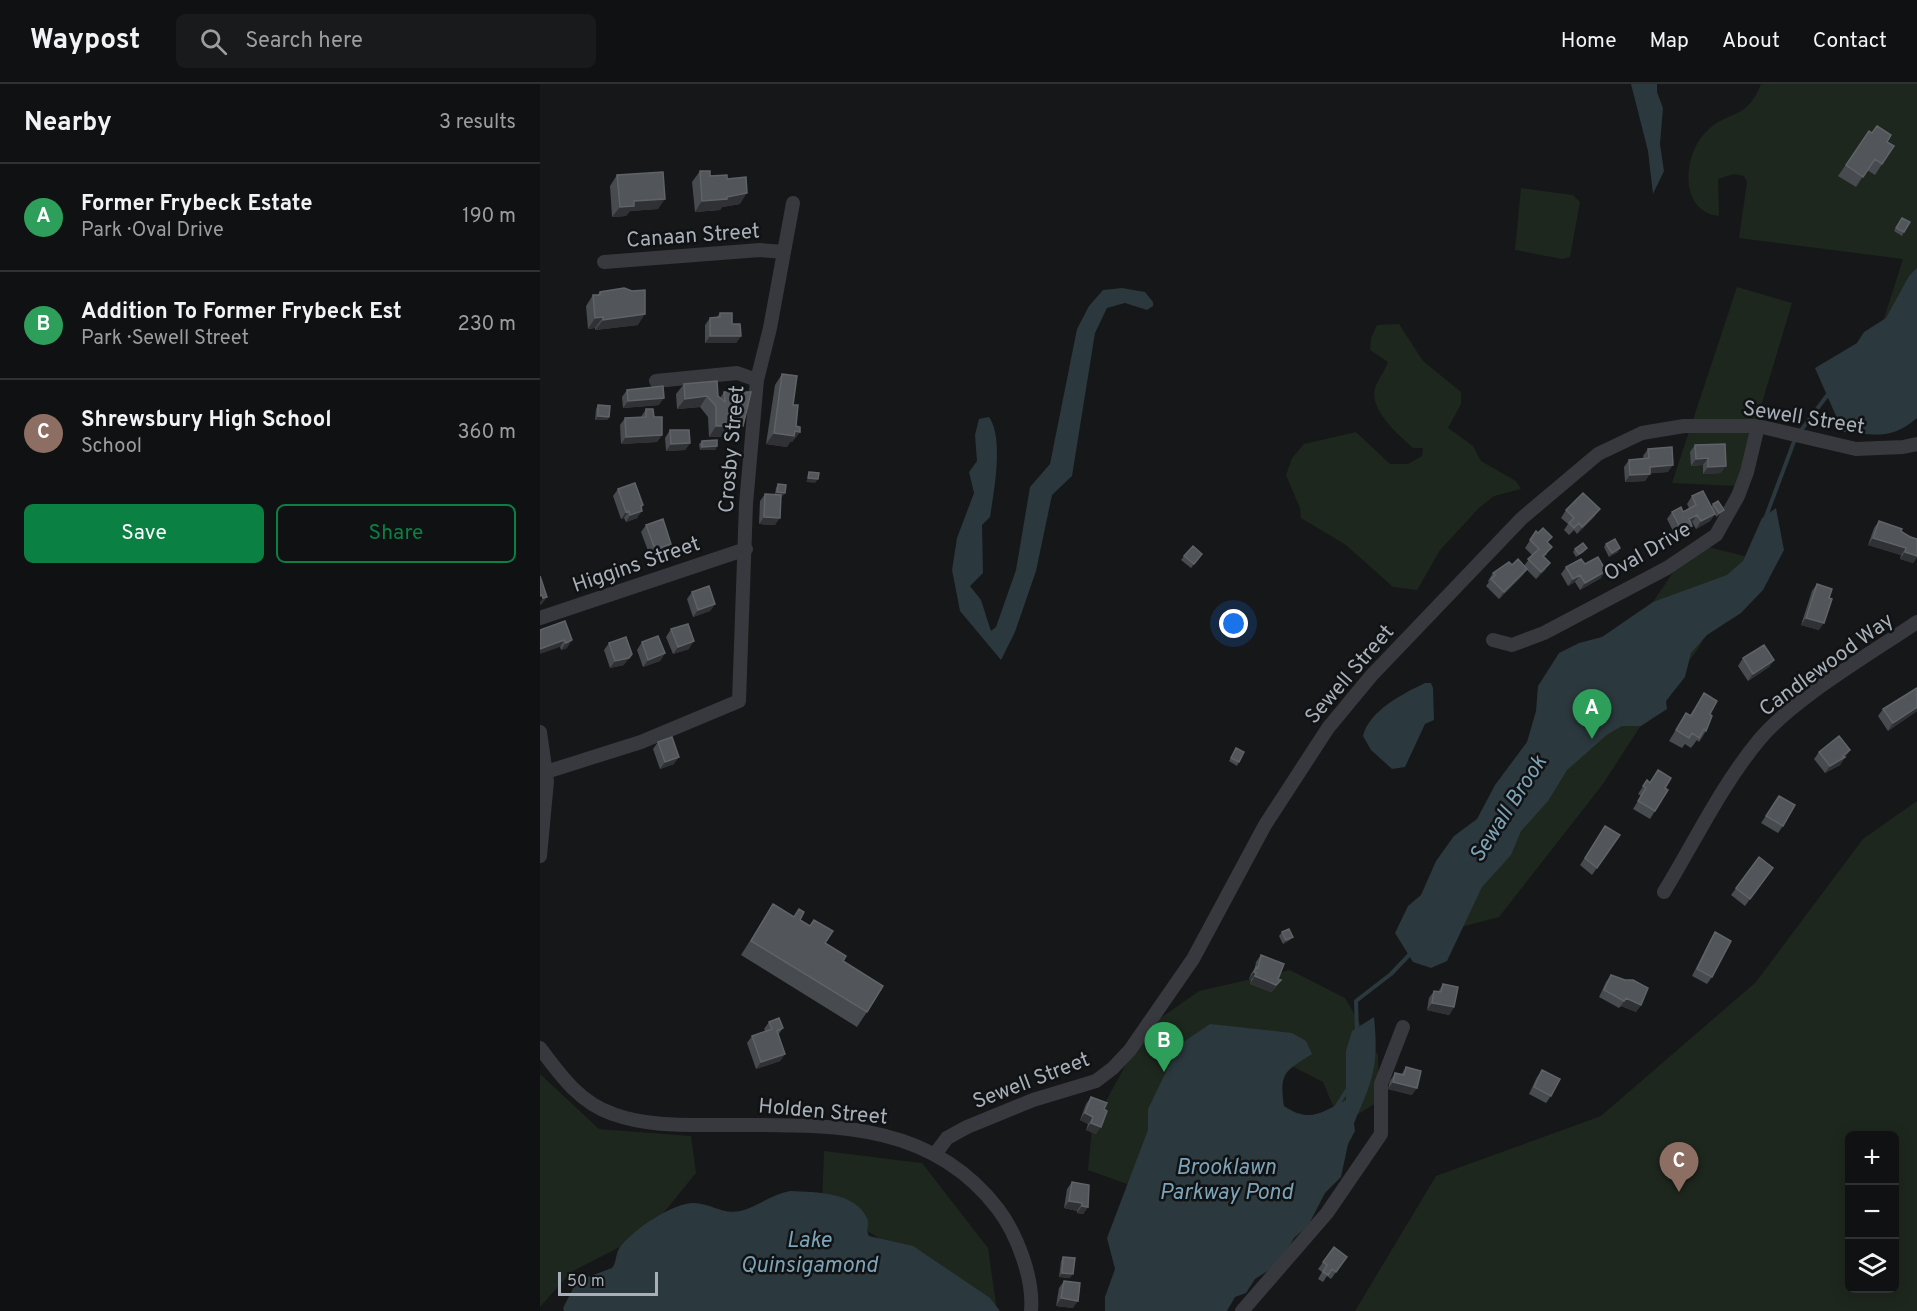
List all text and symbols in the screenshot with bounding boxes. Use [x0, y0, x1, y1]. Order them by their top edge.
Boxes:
search box [176, 14, 596, 68]
text: Waypost [30, 23, 140, 59]
icon: search [197, 25, 230, 58]
text: Search here [245, 28, 363, 55]
text: Home [1561, 28, 1617, 55]
text: Map [1650, 28, 1689, 55]
text: About [1722, 28, 1780, 55]
text: Contact [1813, 28, 1887, 55]
text: Nearby [24, 107, 112, 140]
text: 3 results [439, 110, 516, 136]
text: Former Frybeck Estate [81, 191, 313, 218]
text: A [36, 204, 51, 230]
text: 190 m [462, 204, 516, 230]
text: Park · Oval Drive [81, 218, 224, 244]
street label: Canaan Street [625, 218, 761, 255]
text: Addition To Former Frybeck Est [81, 299, 402, 326]
text: B [37, 312, 50, 338]
text: 230 m [457, 312, 516, 338]
text: Park · Sewell Street [81, 326, 249, 352]
street label: Crosby Street [713, 384, 752, 514]
street label: Sewell Street [1741, 396, 1867, 441]
text: Shrewsbury High School [81, 407, 332, 434]
text: C [37, 420, 50, 446]
text: 360 m [458, 420, 516, 446]
text: School [81, 434, 142, 460]
button: Save [24, 504, 264, 563]
button: Share [276, 504, 516, 563]
street label: Oval Drive [1599, 516, 1696, 588]
street label: Higgins Street [569, 531, 704, 600]
street label: Candlewood Way [1754, 607, 1900, 723]
your location [1219, 609, 1248, 638]
street label: Sewell Street [1300, 620, 1401, 730]
pin: A [1572, 690, 1612, 739]
water label: Sewall Brook [1465, 750, 1554, 868]
pin: B [1144, 1022, 1184, 1072]
street label: Sewell Street [969, 1047, 1094, 1116]
street label: Holden Street [757, 1093, 889, 1132]
map controls [1845, 1131, 1899, 1293]
button: + [1845, 1131, 1899, 1185]
pin: C [1660, 1142, 1698, 1192]
water label: Brooklawn Parkway Pond [1159, 1155, 1295, 1207]
button: − [1845, 1185, 1899, 1239]
water label: Lake Quinsigamond [741, 1228, 879, 1280]
button: layers [1845, 1239, 1899, 1293]
scale bar [558, 1269, 658, 1296]
text: 50 m [567, 1272, 605, 1292]

